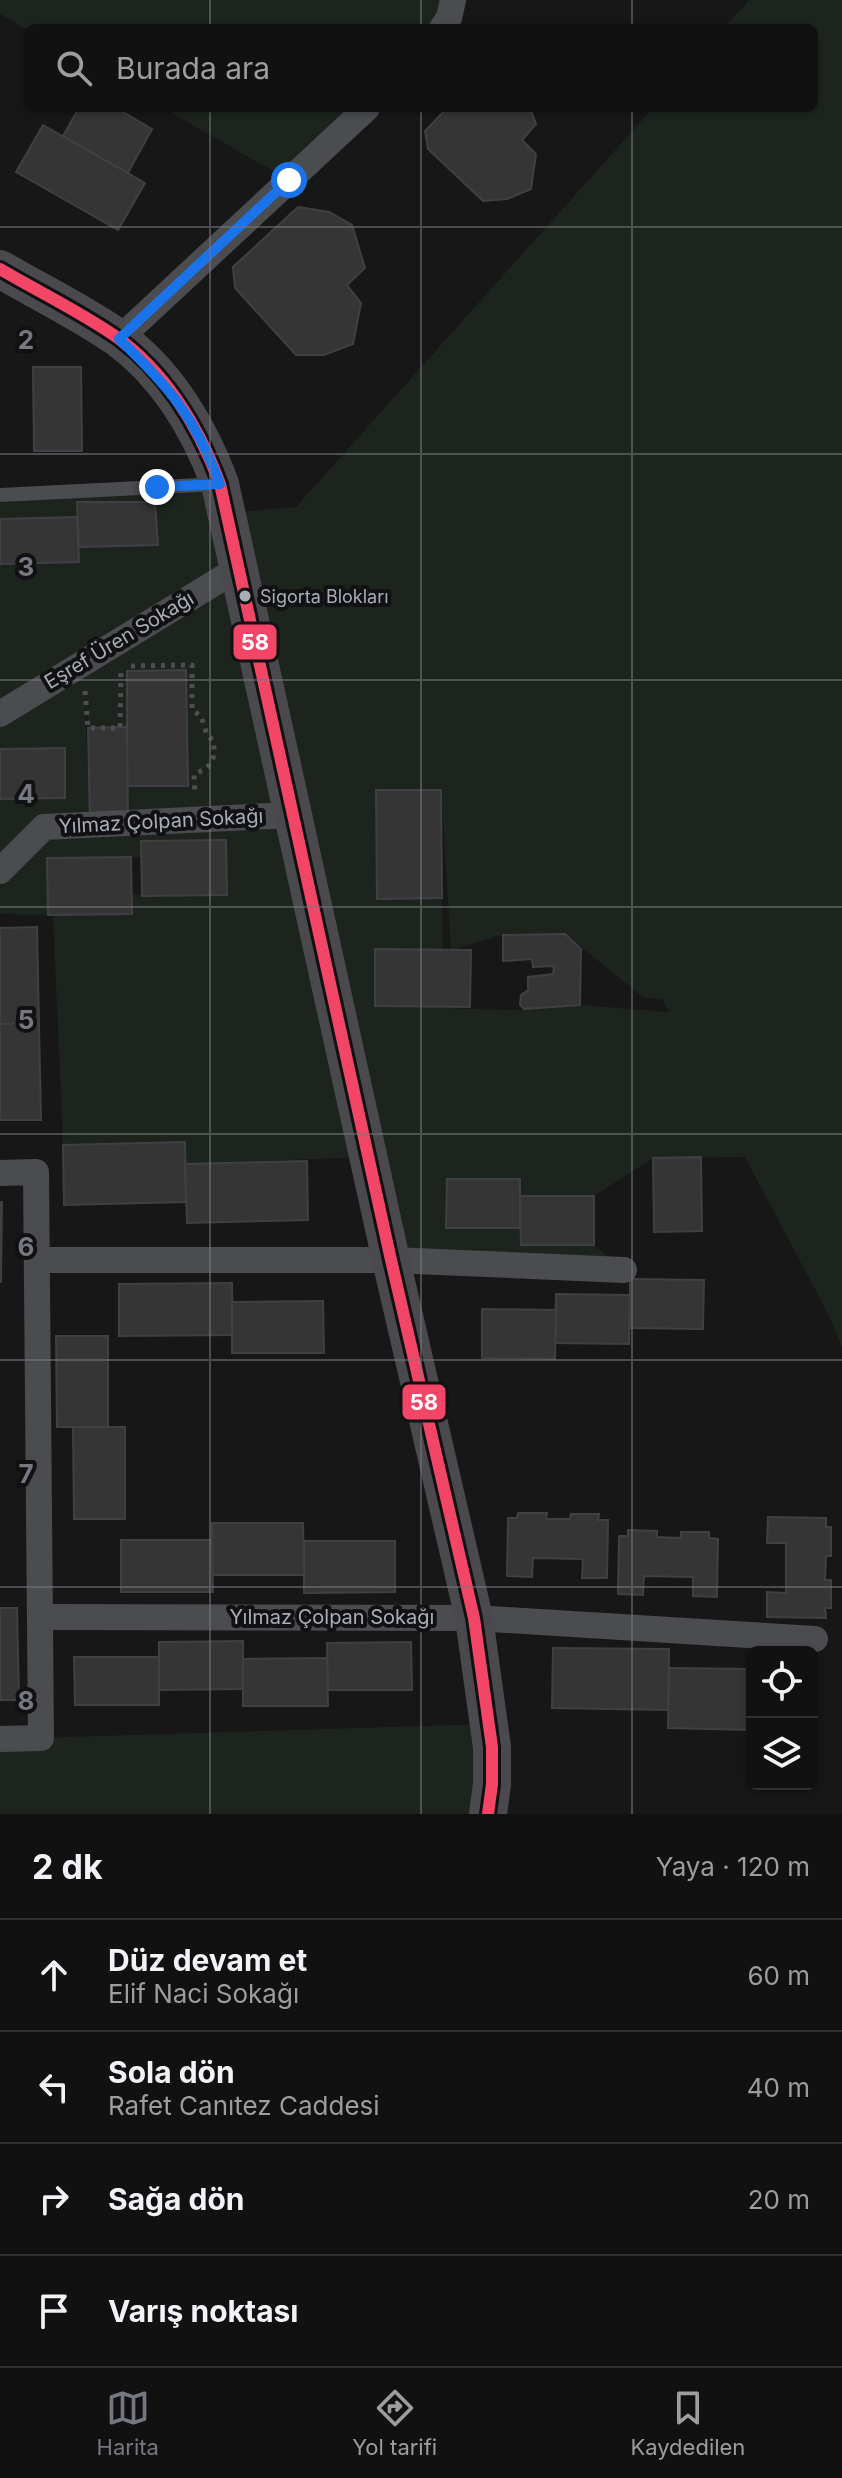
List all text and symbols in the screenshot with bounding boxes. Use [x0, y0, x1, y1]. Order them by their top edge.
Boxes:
search box [24, 24, 818, 112]
icon: search [52, 46, 96, 90]
text: Burada ara [116, 50, 270, 86]
route start [271, 162, 307, 198]
text: 2 [18, 324, 34, 355]
route end [139, 469, 175, 505]
text: 3 [18, 551, 34, 582]
street label: Eşref Üren Sokağı [40, 586, 198, 694]
place label: Sigorta Blokları [260, 586, 389, 607]
marker: Sigorta Blokları [237, 588, 253, 604]
line badge: 58 [232, 623, 278, 661]
text: 58 [241, 629, 269, 655]
text: 4 [17, 778, 35, 809]
street label: Yılmaz Çolpan Sokağı [58, 804, 264, 838]
text: 5 [18, 1004, 34, 1035]
text: 6 [18, 1231, 34, 1262]
line badge: 58 [401, 1383, 447, 1421]
text: 58 [410, 1389, 438, 1415]
text: 7 [18, 1458, 34, 1489]
street label: Yılmaz Çolpan Sokağı [230, 1605, 434, 1629]
map controls [746, 1646, 818, 1790]
button: locate [746, 1646, 818, 1718]
text: 8 [18, 1685, 34, 1716]
button: layers [746, 1718, 818, 1790]
text: 2 dk [32, 1846, 103, 1887]
text: Yaya · 120 m [656, 1851, 810, 1882]
text: Düz devam et [108, 1942, 307, 1978]
icon: ahead [32, 1953, 76, 1997]
text: 60 m [747, 1960, 810, 1991]
text: Elif Naci Sokağı [108, 1978, 299, 2009]
text: Sola dön [108, 2054, 235, 2090]
icon: left [32, 2065, 76, 2109]
text: 40 m [747, 2072, 810, 2103]
text: Rafet Canıtez Caddesi [108, 2090, 380, 2121]
icon: right [32, 2177, 76, 2221]
text: Sağa dön [108, 2181, 245, 2217]
text: 20 m [748, 2184, 810, 2215]
icon: arrive [32, 2289, 76, 2333]
text: Varış noktası [108, 2293, 298, 2329]
tab: Harita [97, 2386, 159, 2460]
tab: Yol tarifi [352, 2386, 437, 2460]
tab: Kaydedilen [630, 2386, 745, 2460]

